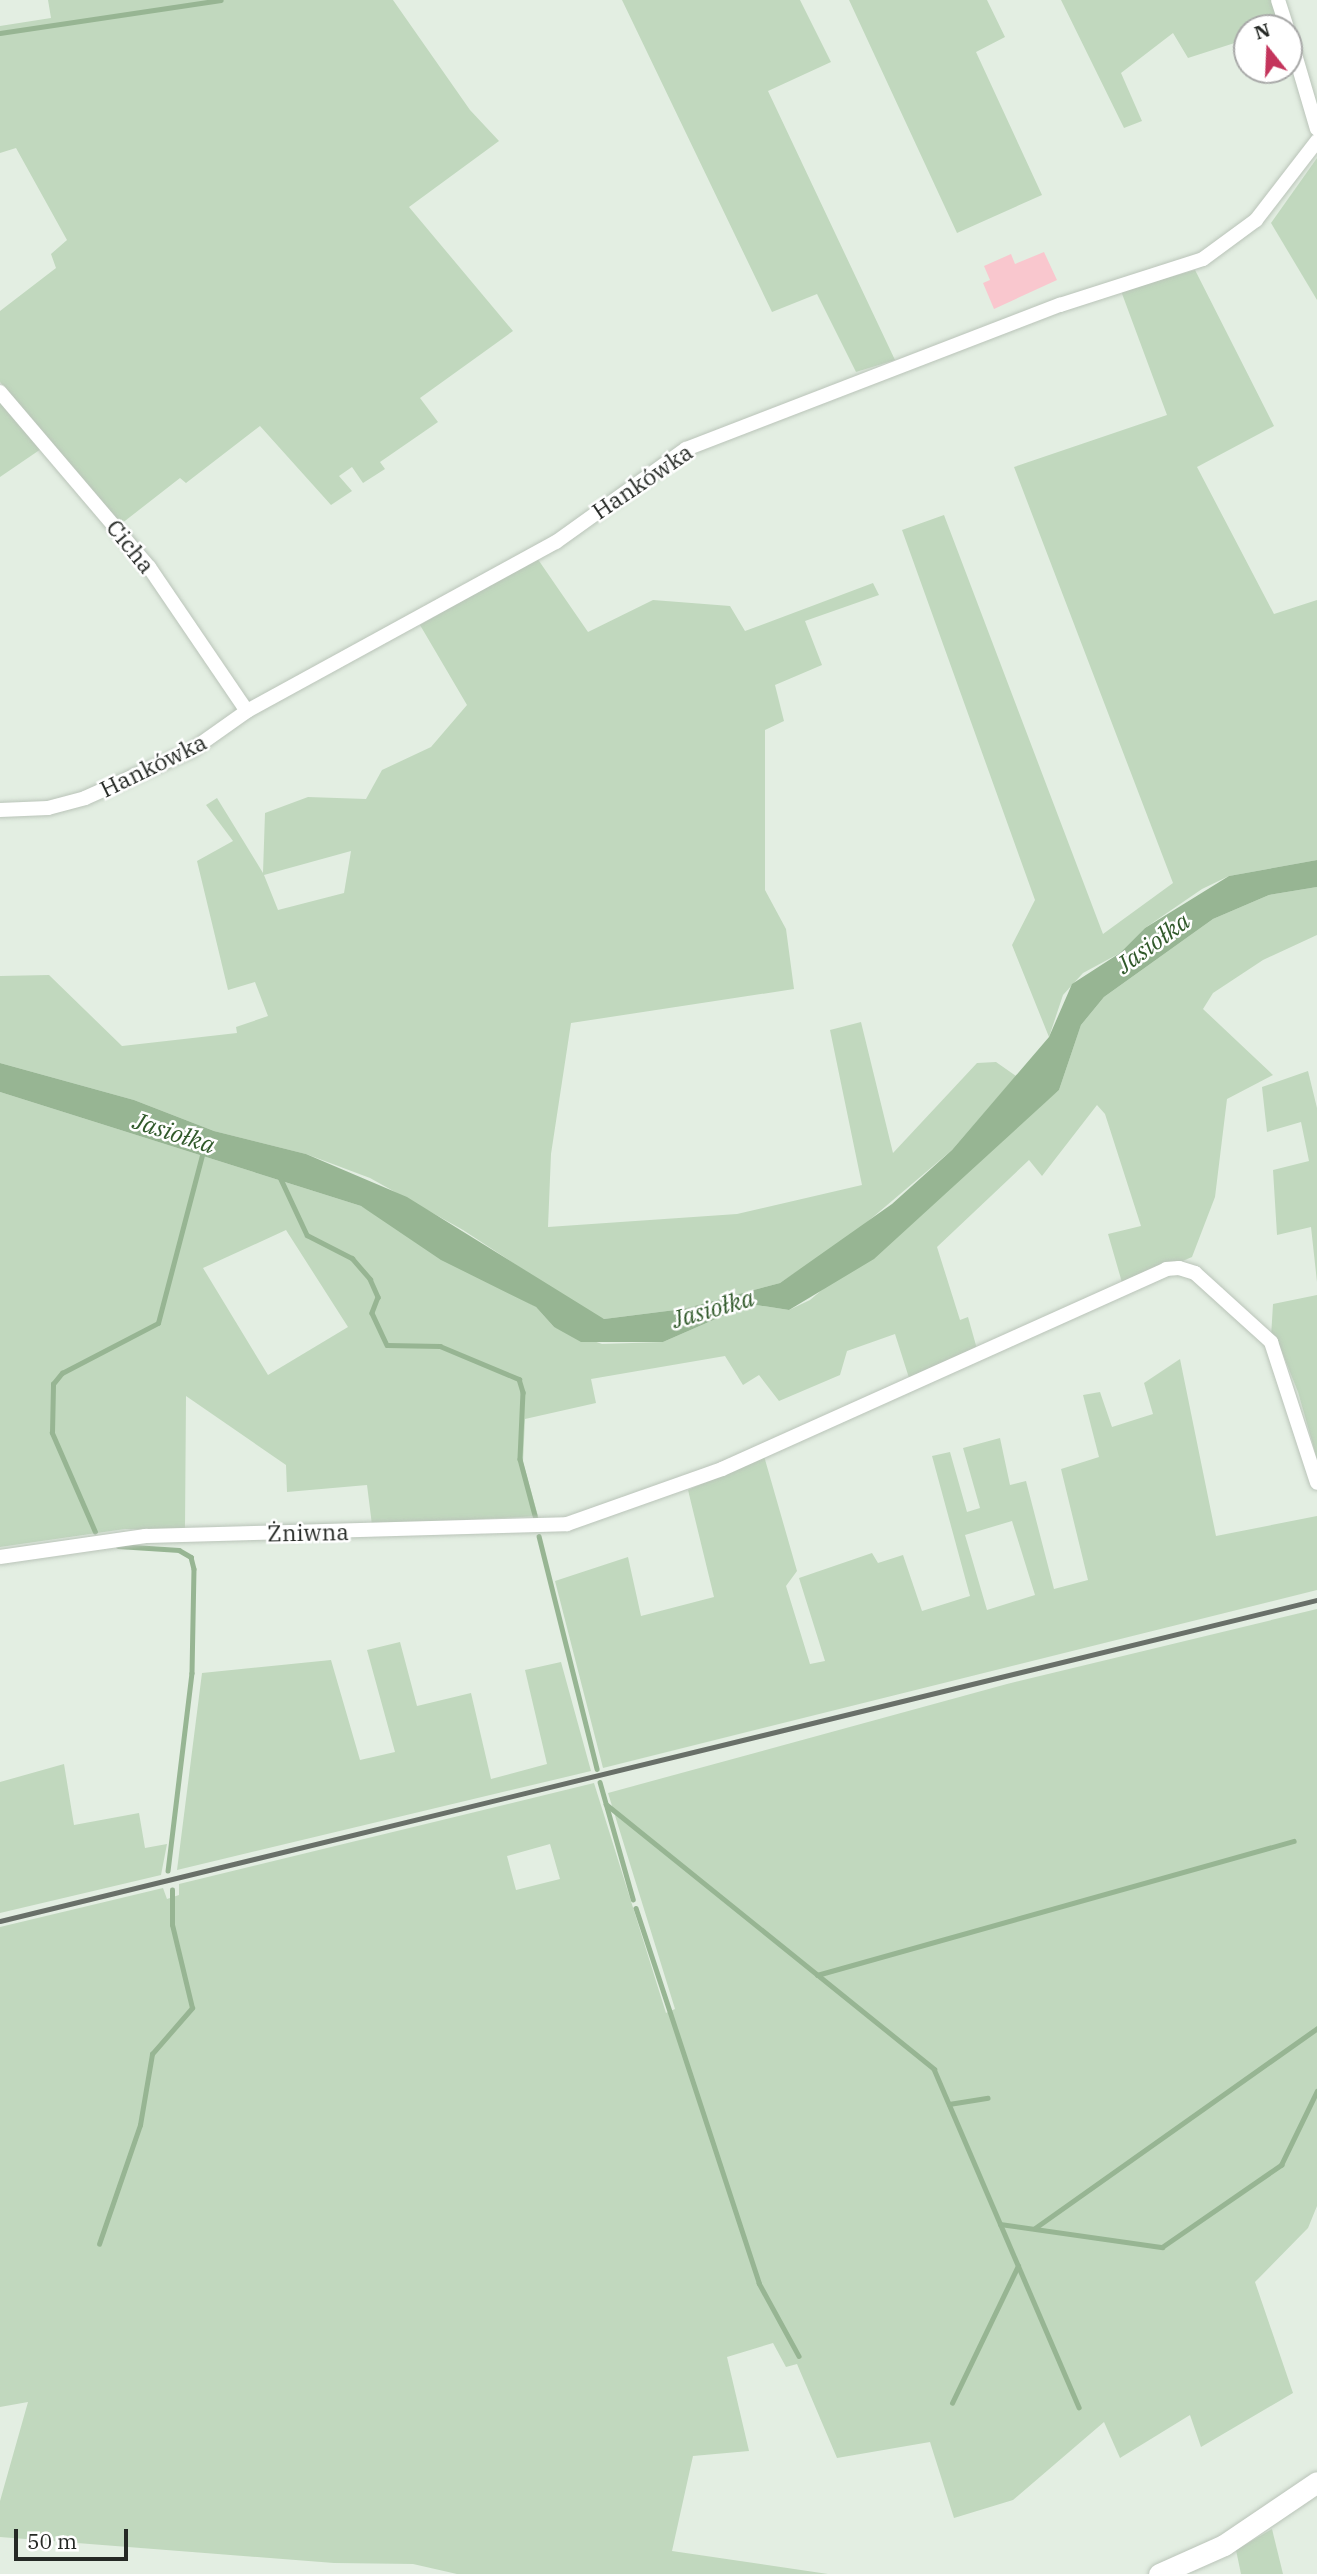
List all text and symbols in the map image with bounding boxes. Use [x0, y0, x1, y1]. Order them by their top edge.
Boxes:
north arrow [1233, 14, 1303, 84]
text: N [1251, 17, 1273, 45]
street label: Hankówka [587, 437, 697, 525]
street label: Cicha [101, 514, 161, 578]
street label: Hankówka [95, 727, 211, 803]
water label: Jasiołka [1110, 907, 1196, 979]
water label: Jasiołka [129, 1106, 219, 1160]
water label: Jasiołka [669, 1284, 757, 1334]
street label: Żniwna [267, 1517, 349, 1547]
scale bar [18, 2514, 131, 2558]
text: 50 m [27, 2527, 77, 2555]

